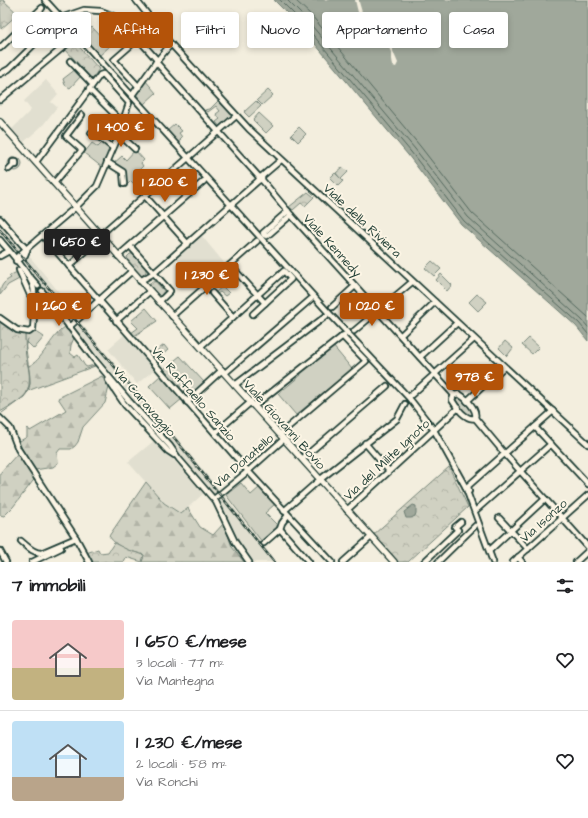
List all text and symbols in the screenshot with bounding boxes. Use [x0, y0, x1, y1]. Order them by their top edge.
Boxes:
chip: Compra [12, 12, 91, 48]
chip: Affitta [99, 12, 173, 48]
chip: Filtri [181, 12, 239, 48]
chip: Nuovo [247, 12, 314, 48]
chip: Appartamento [322, 12, 441, 48]
chip: Casa [449, 12, 508, 48]
pin: 1 400 € [84, 114, 158, 148]
text: 1 400 € [97, 118, 145, 136]
pin: 1 200 € [128, 169, 202, 203]
text: 1 200 € [142, 173, 188, 191]
street label: Viale della Riviera [319, 180, 406, 262]
street label: Viale Kennedy [298, 210, 366, 282]
pin: 1 650 € [40, 229, 114, 263]
text: 1 650 € [53, 233, 101, 251]
pin: 1 230 € [170, 262, 244, 296]
text: 1 230 € [185, 266, 229, 284]
pin: 1 260 € [22, 293, 96, 327]
pin: 1 020 € [335, 293, 409, 327]
text: 1 260 € [36, 297, 82, 315]
text: 1 020 € [349, 297, 395, 315]
street label: Via Raffaello Sanzio [147, 342, 240, 446]
street label: Via Caravaggio [108, 363, 180, 442]
pin: 978 € [447, 364, 503, 398]
text: 978 € [455, 368, 495, 386]
street label: Viale Giovanni Bovio [239, 376, 330, 474]
street label: Via del Milite Ignoto [340, 414, 435, 505]
street label: Via Donatello [210, 429, 278, 492]
street label: Via Isonzo [516, 494, 572, 547]
text: 7 immobili [12, 574, 85, 598]
icon: filters [554, 575, 576, 597]
text: 1 650 €/mese [136, 630, 247, 654]
icon: home [44, 636, 92, 684]
icon: heart [554, 649, 576, 671]
text: 3 locali · 77 m² [136, 654, 224, 672]
text: Via Mantegna [136, 672, 214, 690]
text: 1 230 €/mese [136, 731, 242, 755]
icon: home [44, 737, 92, 785]
icon: heart [554, 750, 576, 772]
text: 2 locali · 58 m² [136, 755, 227, 773]
text: Via Ronchi [136, 773, 198, 791]

